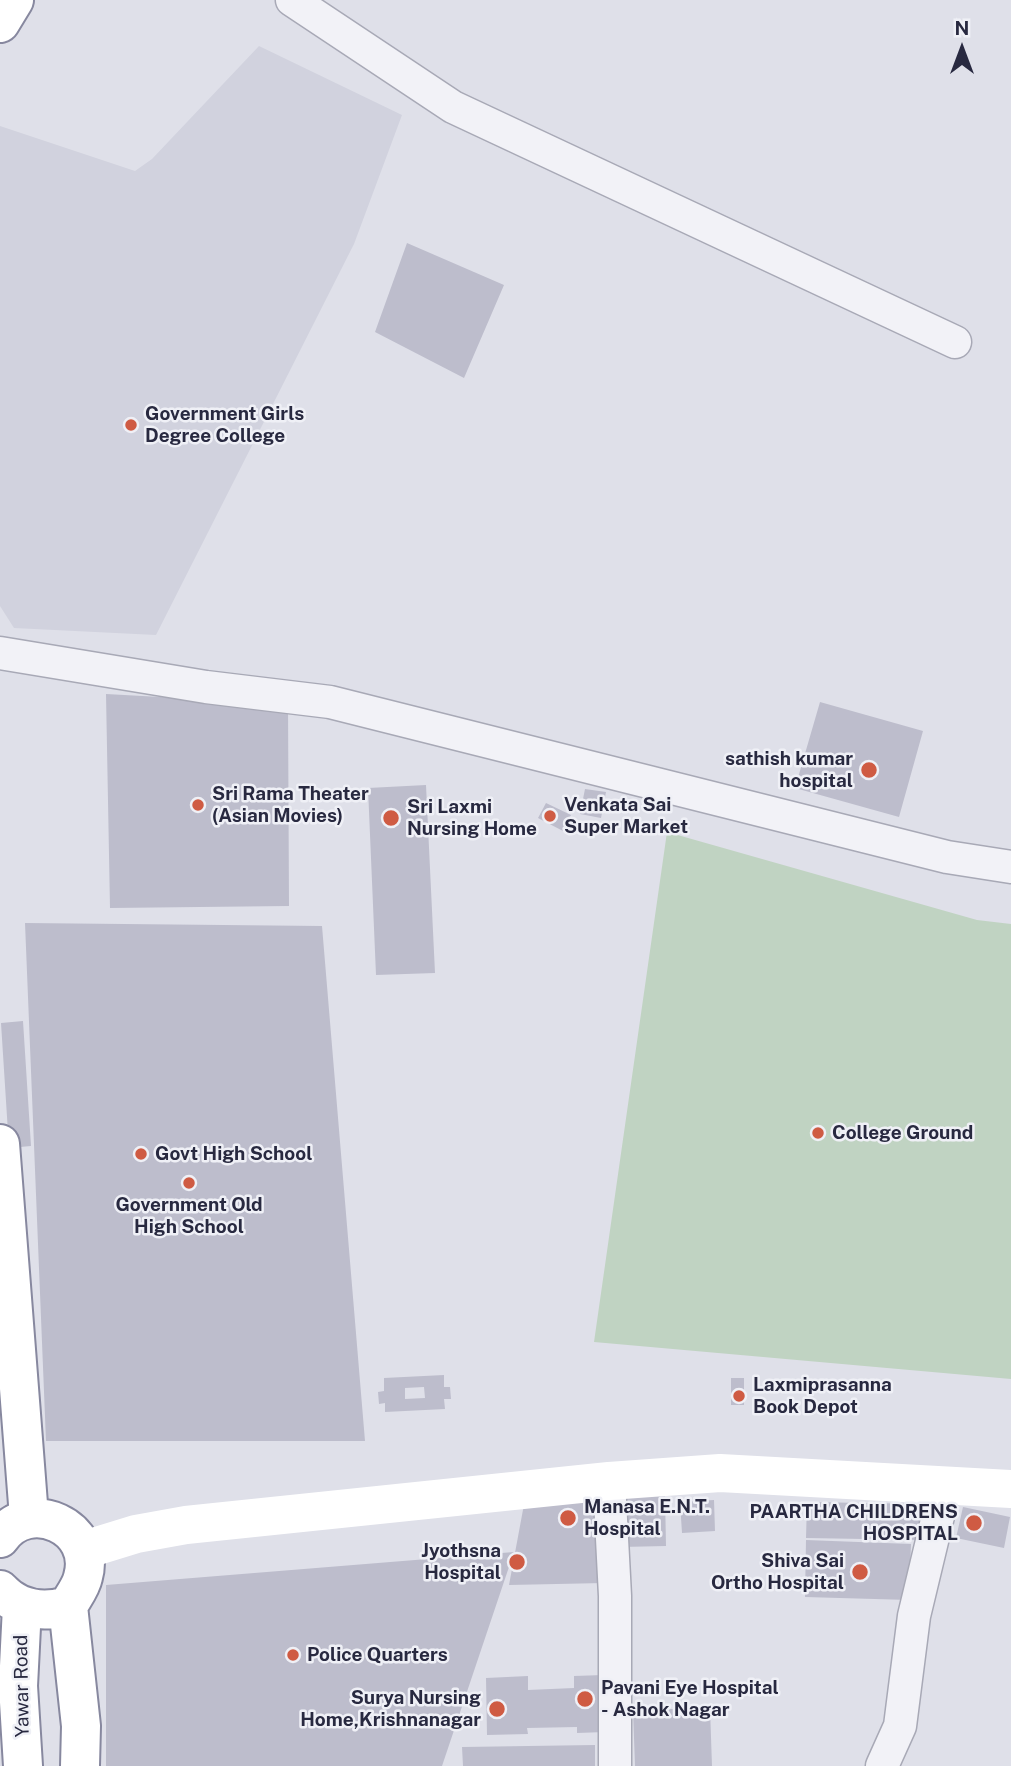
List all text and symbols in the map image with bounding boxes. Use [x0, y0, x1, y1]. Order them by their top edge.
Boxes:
north arrow [927, 14, 997, 84]
text: N [955, 17, 969, 39]
place label: Government Girls Degree College [145, 403, 304, 447]
marker: Government Girls Degree College [123, 417, 139, 433]
place label: sathish kumar hospital [725, 748, 853, 792]
marker: sathish kumar hospital [859, 760, 879, 780]
place label: Sri Rama Theater (Asian Movies) [212, 783, 369, 827]
place label: Venkata Sai Super Market [564, 794, 688, 838]
place label: Sri Laxmi Nursing Home [407, 796, 537, 840]
marker: Sri Rama Theater (Asian Movies) [190, 797, 206, 813]
marker: Sri Laxmi Nursing Home [381, 808, 401, 828]
marker: Venkata Sai Super Market [542, 808, 558, 824]
place label: College Ground [832, 1122, 973, 1144]
marker: College Ground [810, 1125, 826, 1141]
place label: Govt High School [155, 1143, 312, 1165]
marker: Govt High School [133, 1146, 149, 1162]
marker: Government Old High School [181, 1175, 197, 1191]
place label: Government Old High School [115, 1194, 263, 1238]
place label: Laxmiprasanna Book Depot [753, 1374, 892, 1418]
marker: Laxmiprasanna Book Depot [731, 1388, 747, 1404]
place label: Manasa E.N.T. Hospital [584, 1496, 710, 1540]
place label: PAARTHA CHILDRENS HOSPITAL [749, 1501, 958, 1545]
marker: Manasa E.N.T. Hospital [558, 1508, 578, 1528]
marker: PAARTHA CHILDRENS HOSPITAL [964, 1513, 984, 1533]
place label: Jyothsna Hospital [421, 1540, 501, 1584]
place label: Shiva Sai Ortho Hospital [711, 1550, 844, 1594]
marker: Jyothsna Hospital [507, 1552, 527, 1572]
marker: Shiva Sai Ortho Hospital [850, 1562, 870, 1582]
street label: Yawar Road [10, 1634, 34, 1738]
place label: Police Quarters [307, 1644, 448, 1666]
marker: Police Quarters [285, 1647, 301, 1663]
place label: Pavani Eye Hospital - Ashok Nagar [601, 1677, 779, 1721]
place label: Surya Nursing Home,Krishnanagar [300, 1687, 481, 1731]
marker: Pavani Eye Hospital - Ashok Nagar [575, 1689, 595, 1709]
marker: Surya Nursing Home,Krishnanagar [487, 1699, 507, 1719]

